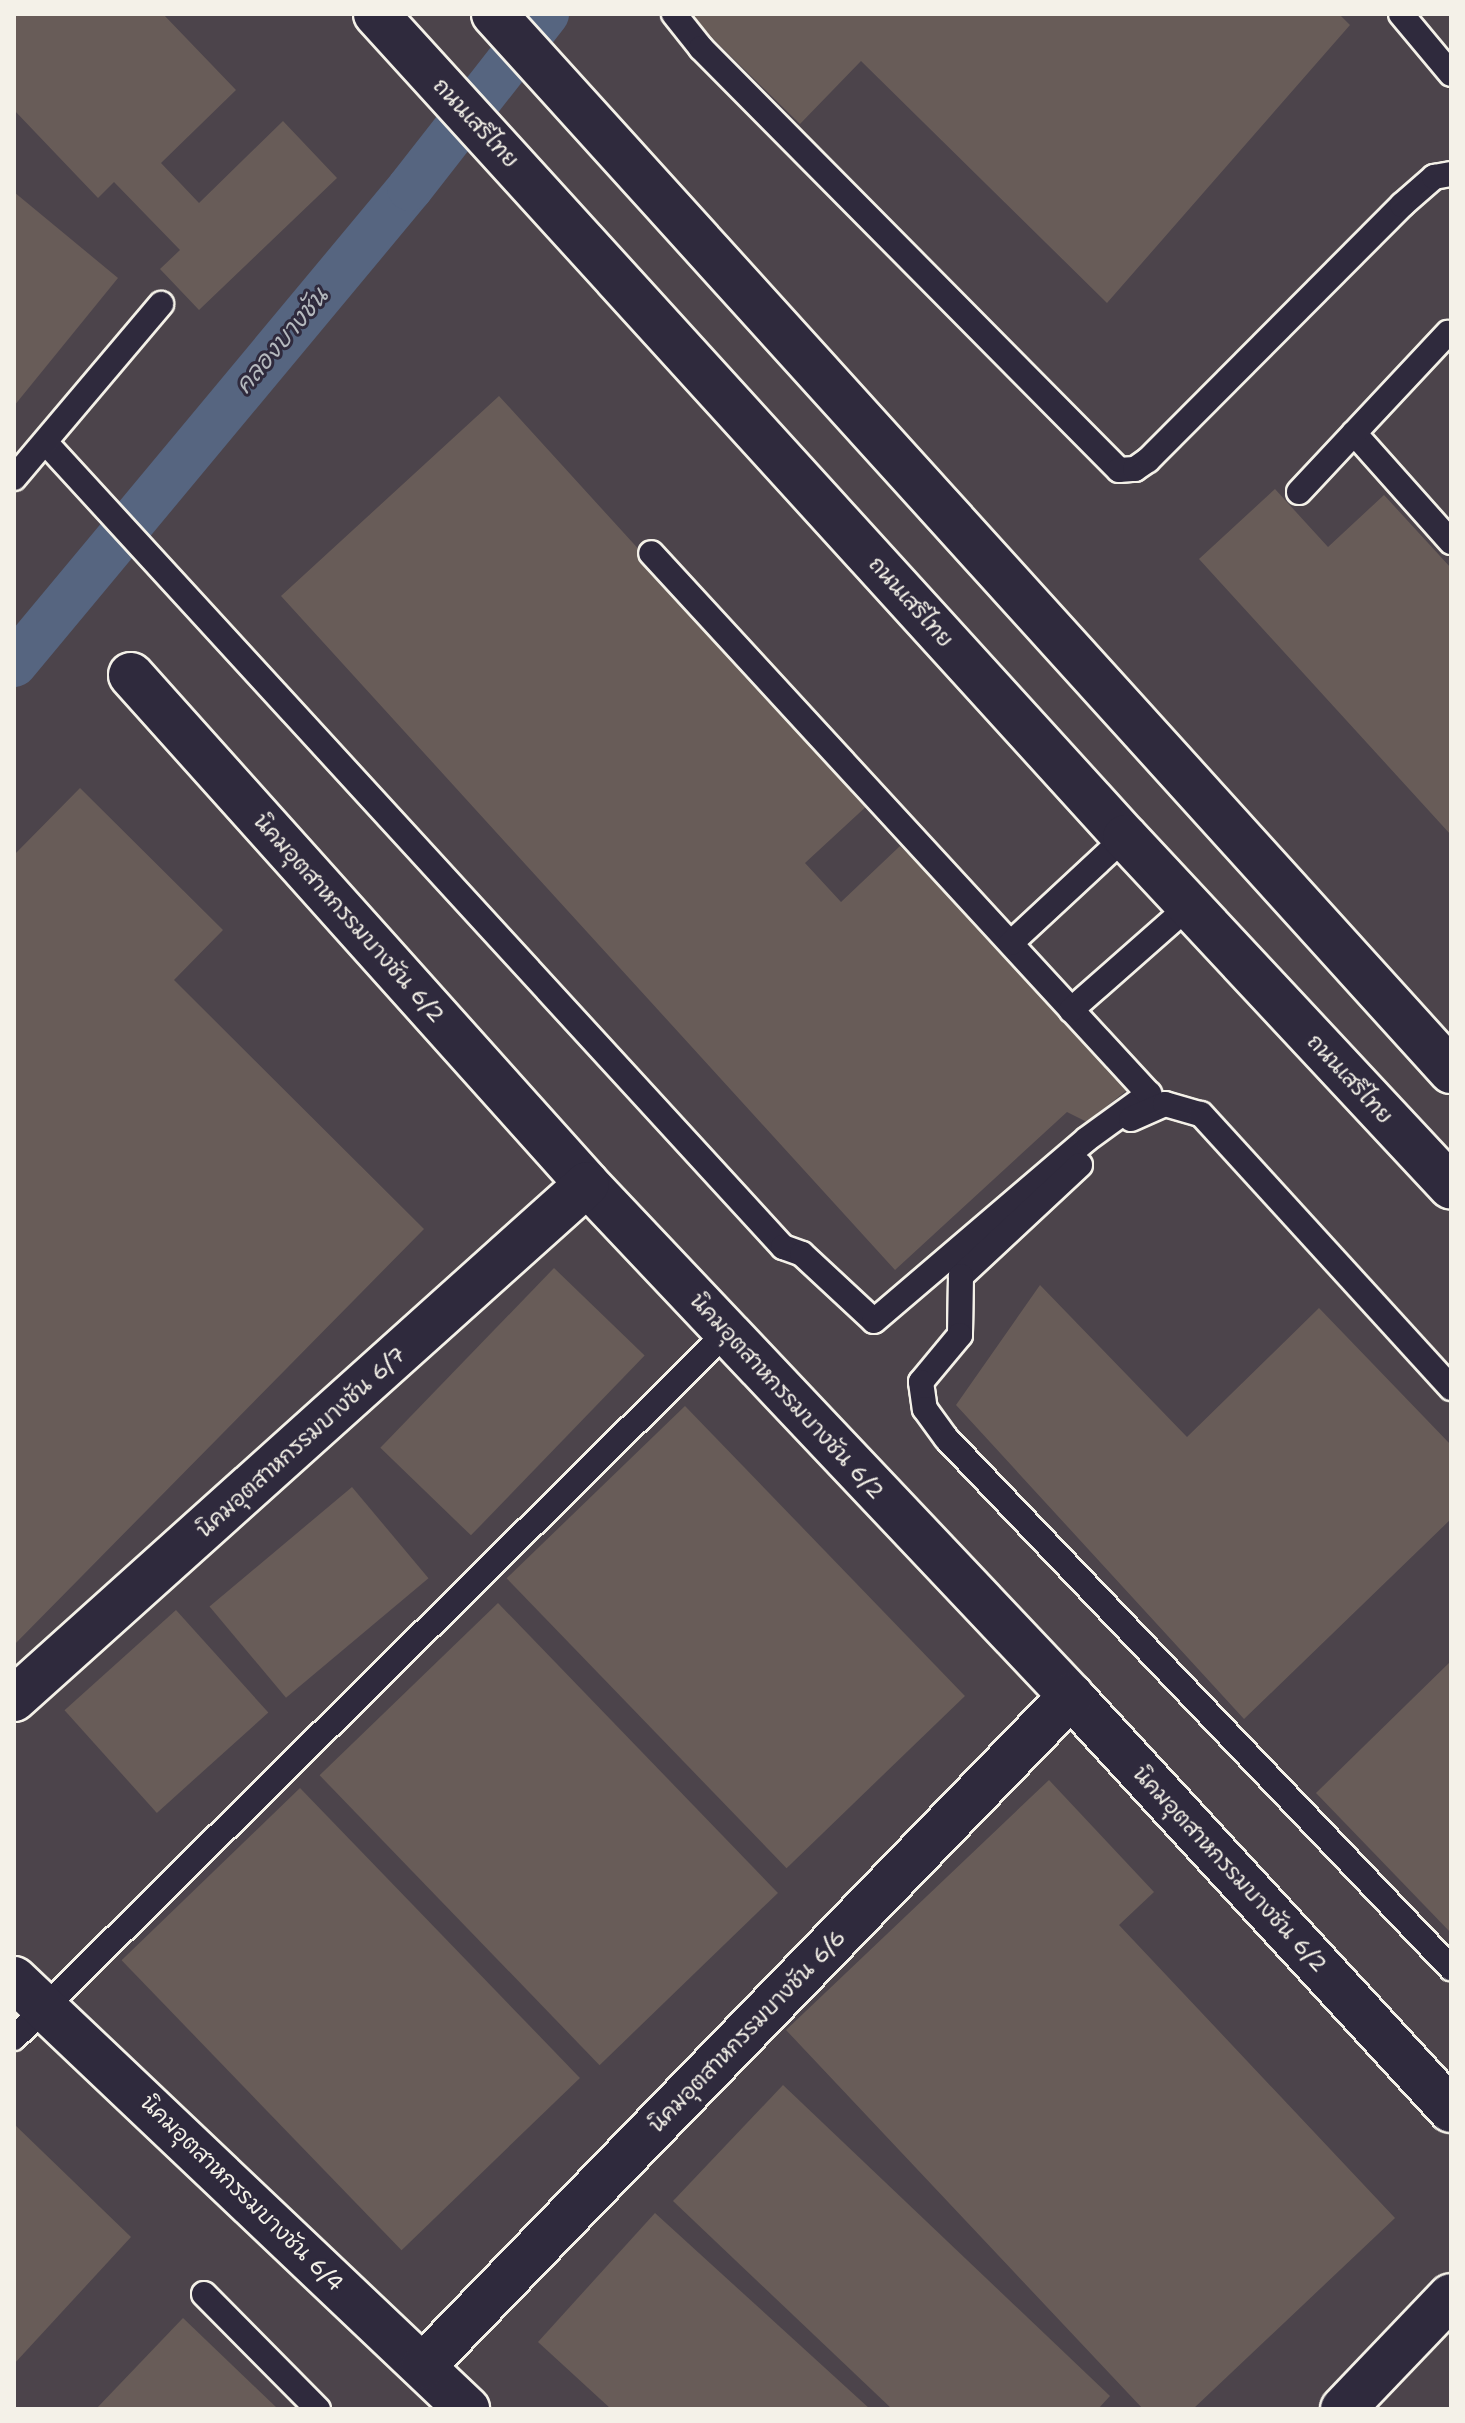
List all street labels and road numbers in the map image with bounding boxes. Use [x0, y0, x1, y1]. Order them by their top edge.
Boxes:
street label: ถนนเสรีไทย [428, 73, 524, 173]
street label: ถนนเสรีไทย [863, 551, 959, 653]
street label: นิคมอุตสาหกรรมบางชัน 6/2 [248, 808, 450, 1028]
street label: ถนนเสรีไทย [1302, 1029, 1398, 1129]
street label: นิคมอุตสาหกรรมบางชัน 6/2 [684, 1287, 890, 1505]
street label: นิคมอุตสาหกรรมบางชัน 6/7 [191, 1341, 411, 1543]
street label: นิคมอุตสาหกรรมบางชัน 6/2 [1127, 1760, 1333, 1978]
street label: นิคมอุตสาหกรรมบางชัน 6/6 [643, 1924, 851, 2138]
street label: นิคมอุตสาหกรรมบางชัน 6/4 [135, 2089, 349, 2297]

